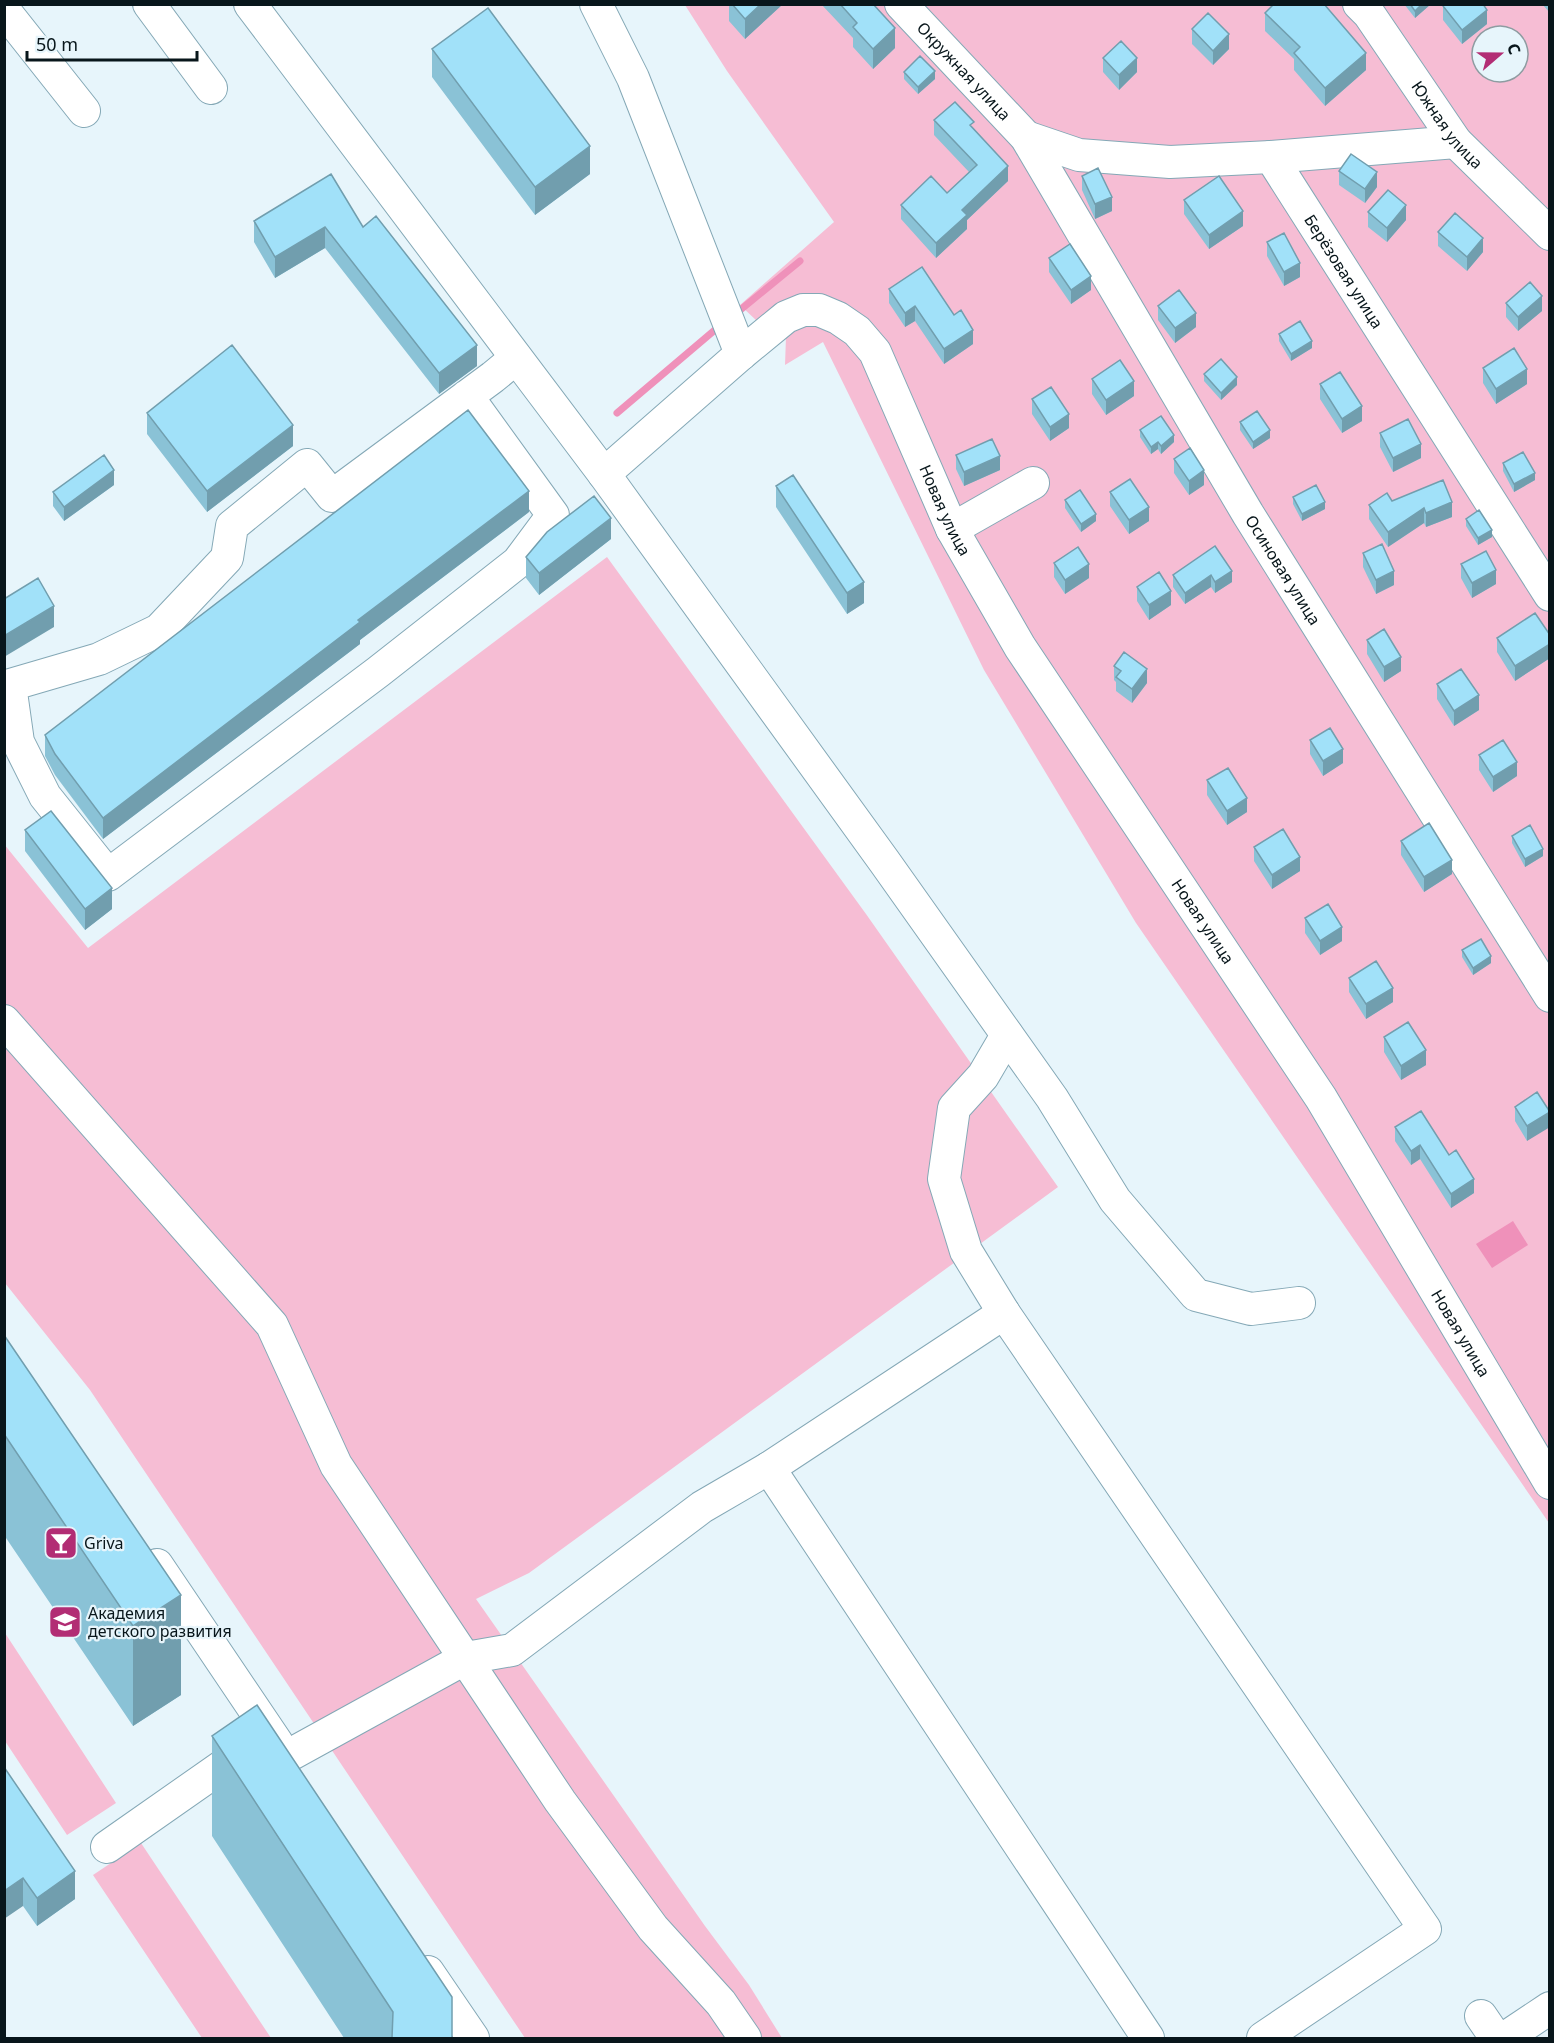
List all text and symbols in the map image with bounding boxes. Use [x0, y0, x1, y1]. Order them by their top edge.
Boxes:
street label: Окружная улица [912, 17, 1016, 125]
scale bar [27, 24, 196, 62]
north arrow [1470, 24, 1530, 84]
text: 50 m [36, 32, 78, 56]
text: С [1502, 40, 1526, 57]
street label: Южная улица [1407, 77, 1488, 174]
street label: Берёзовая улица [1299, 210, 1388, 333]
street label: Новая улица [914, 461, 976, 560]
street label: Осиновая улица [1240, 511, 1326, 629]
street label: Новая улица [1167, 874, 1239, 968]
street label: Новая улица [1426, 1285, 1495, 1381]
bar icon: Griva [43, 1525, 79, 1561]
place label: Griva [84, 1532, 124, 1554]
place label: Академия детского развития [88, 1602, 232, 1642]
school or university icon: Академия детского развития [47, 1604, 83, 1640]

